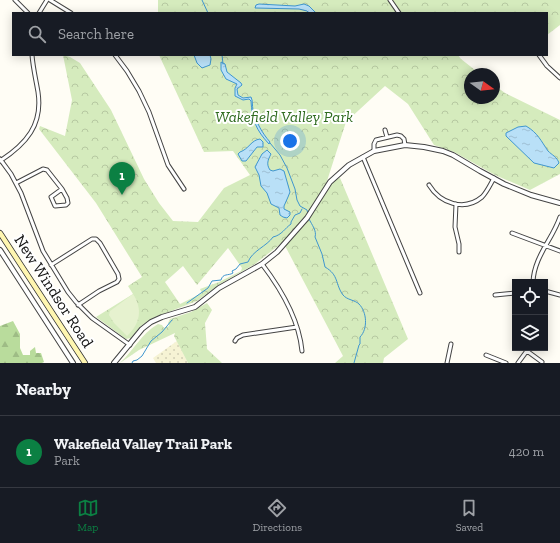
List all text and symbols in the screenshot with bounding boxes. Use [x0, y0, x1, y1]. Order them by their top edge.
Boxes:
search box [12, 12, 548, 56]
icon: search [26, 23, 48, 45]
text: Search here [58, 25, 134, 43]
north arrow [464, 68, 500, 104]
park label: Wakefield Valley Park [215, 107, 353, 126]
your location [280, 131, 300, 151]
pin: 1 [109, 162, 135, 195]
street label: New Windsor Road [10, 231, 98, 351]
map controls [512, 279, 548, 351]
button: locate [512, 279, 548, 315]
button: layers [512, 315, 548, 351]
text: Nearby [16, 379, 71, 399]
text: Wakefield Valley Trail Park [54, 435, 232, 453]
text: 1 [26, 444, 32, 459]
text: 420 m [509, 444, 544, 459]
text: Park [54, 453, 80, 468]
tab: Map [77, 497, 99, 534]
tab: Directions [252, 497, 302, 534]
tab: Saved [456, 497, 483, 534]

